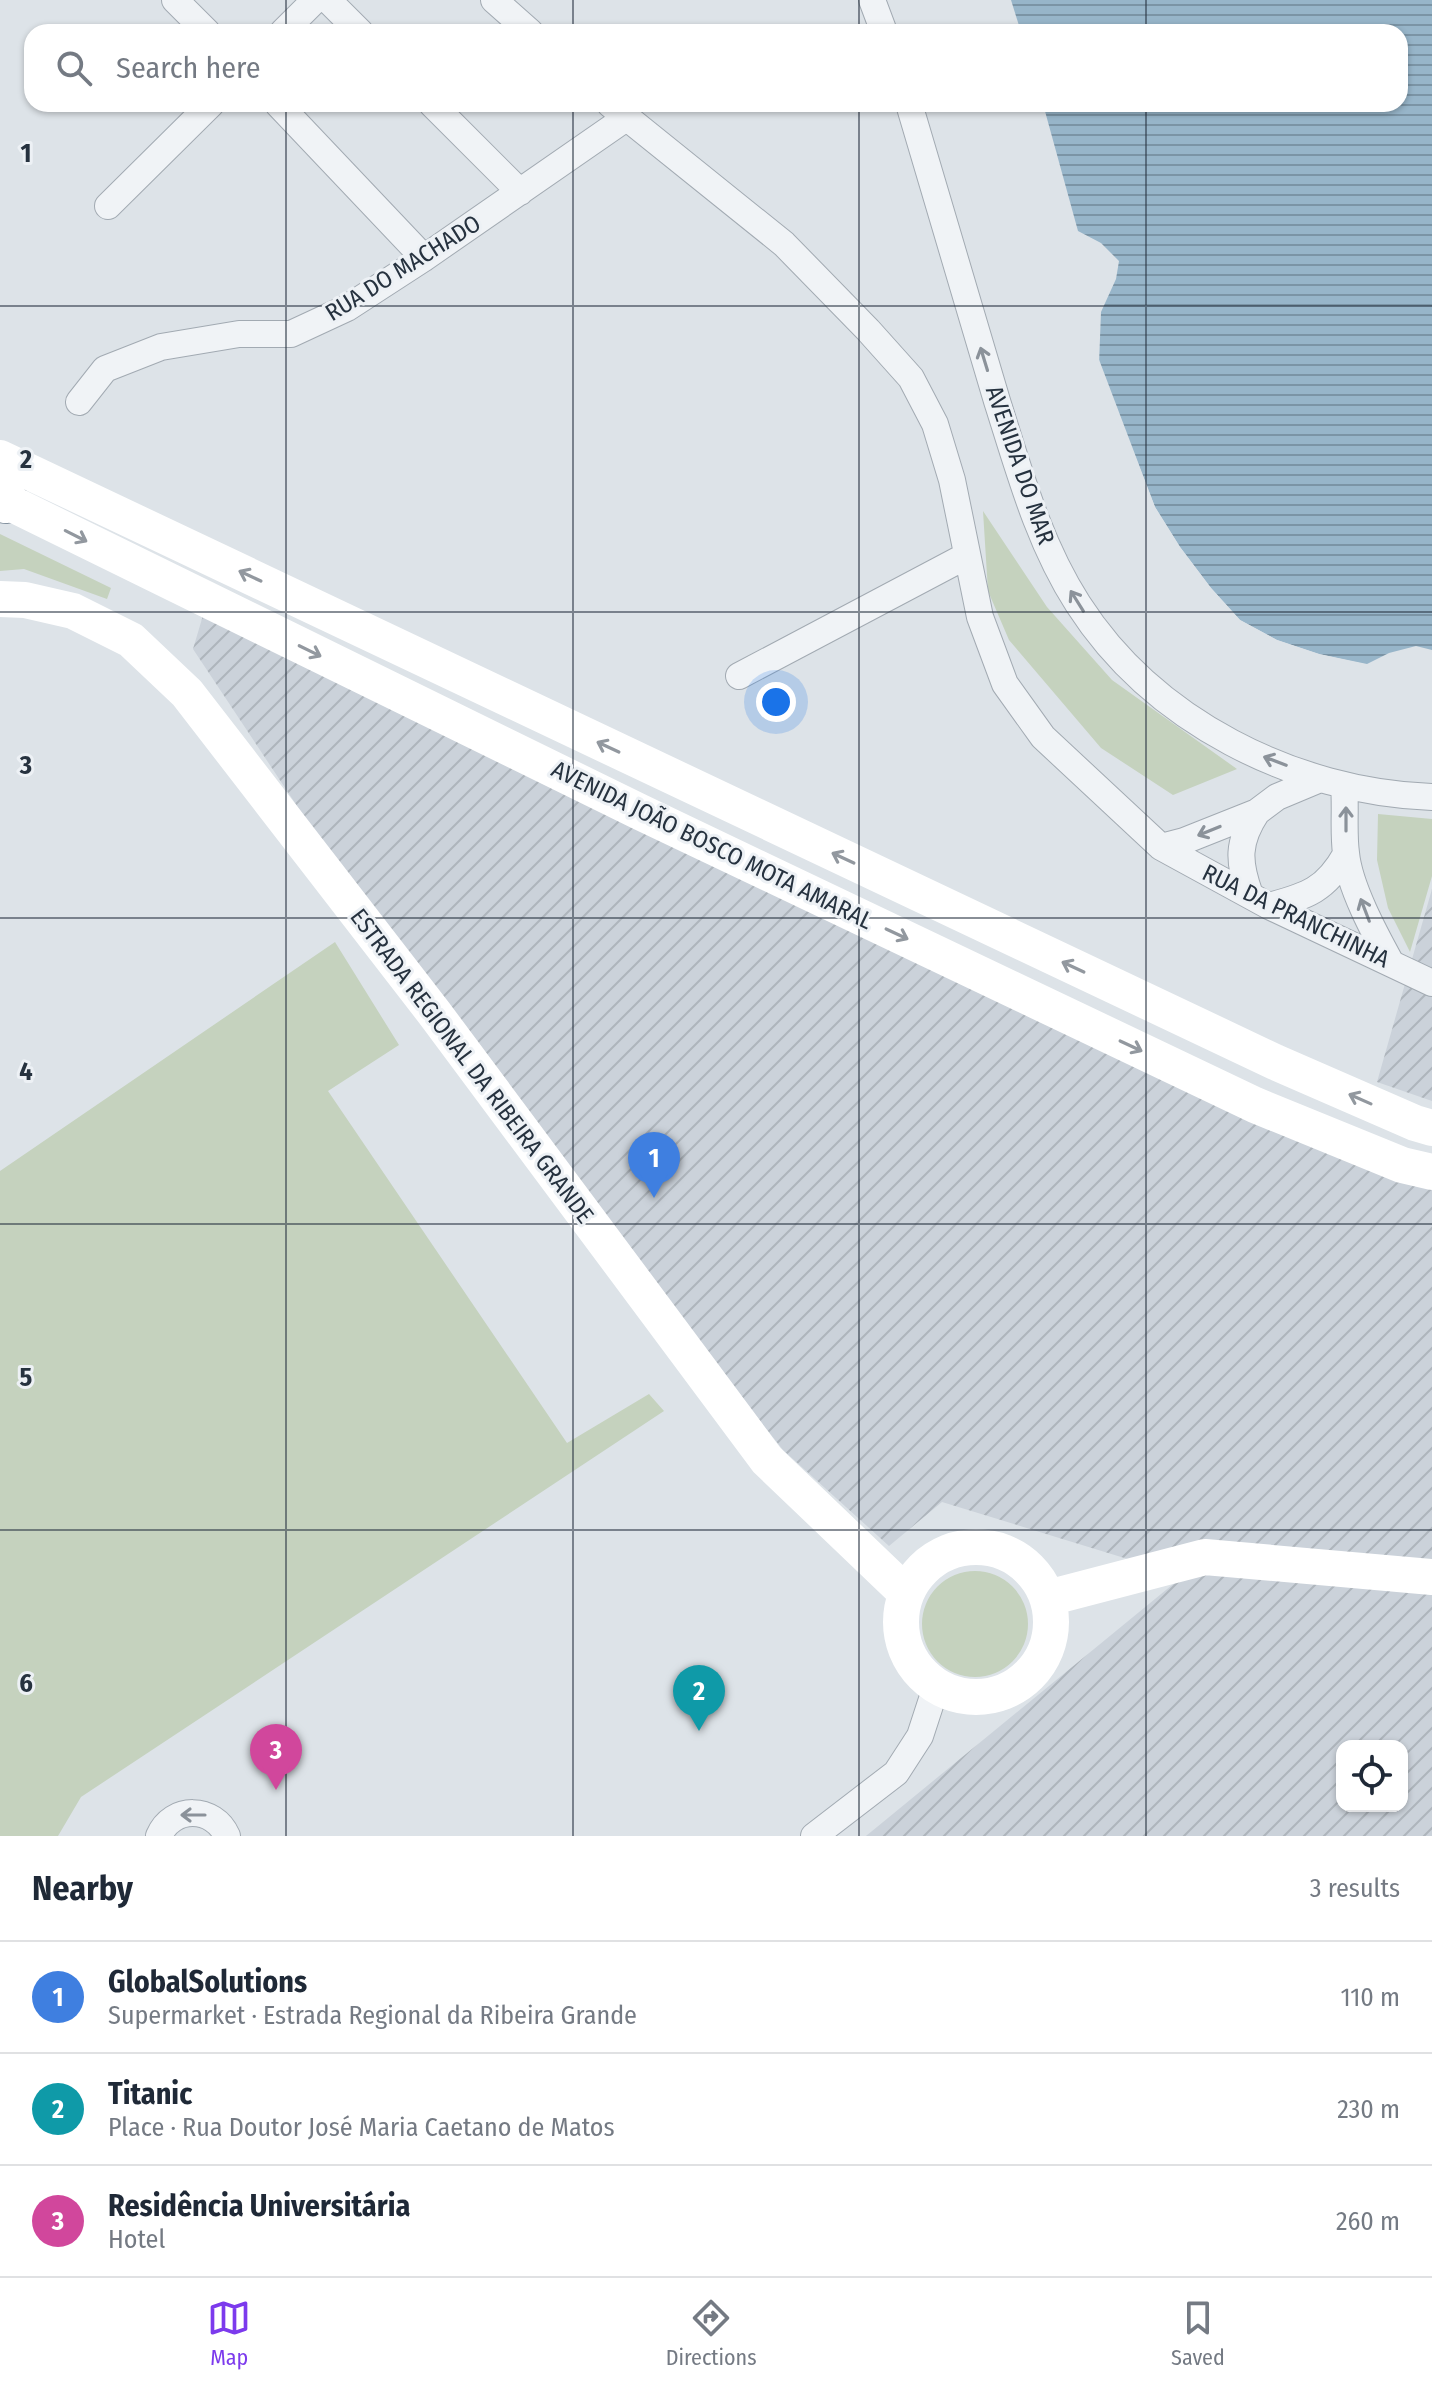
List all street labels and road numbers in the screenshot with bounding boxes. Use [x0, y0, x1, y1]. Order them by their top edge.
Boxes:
street label: RUA DO MACHADO [320, 209, 486, 327]
street label: AVENIDA DO MAR [980, 382, 1060, 548]
street label: AVENIDA JOÃO BOSCO MOTA AMARAL [547, 755, 877, 935]
street label: RUA DA PRANCHINHA [1198, 859, 1394, 974]
street label: ESTRADA REGIONAL DA RIBEIRA GRANDE [345, 903, 599, 1229]

